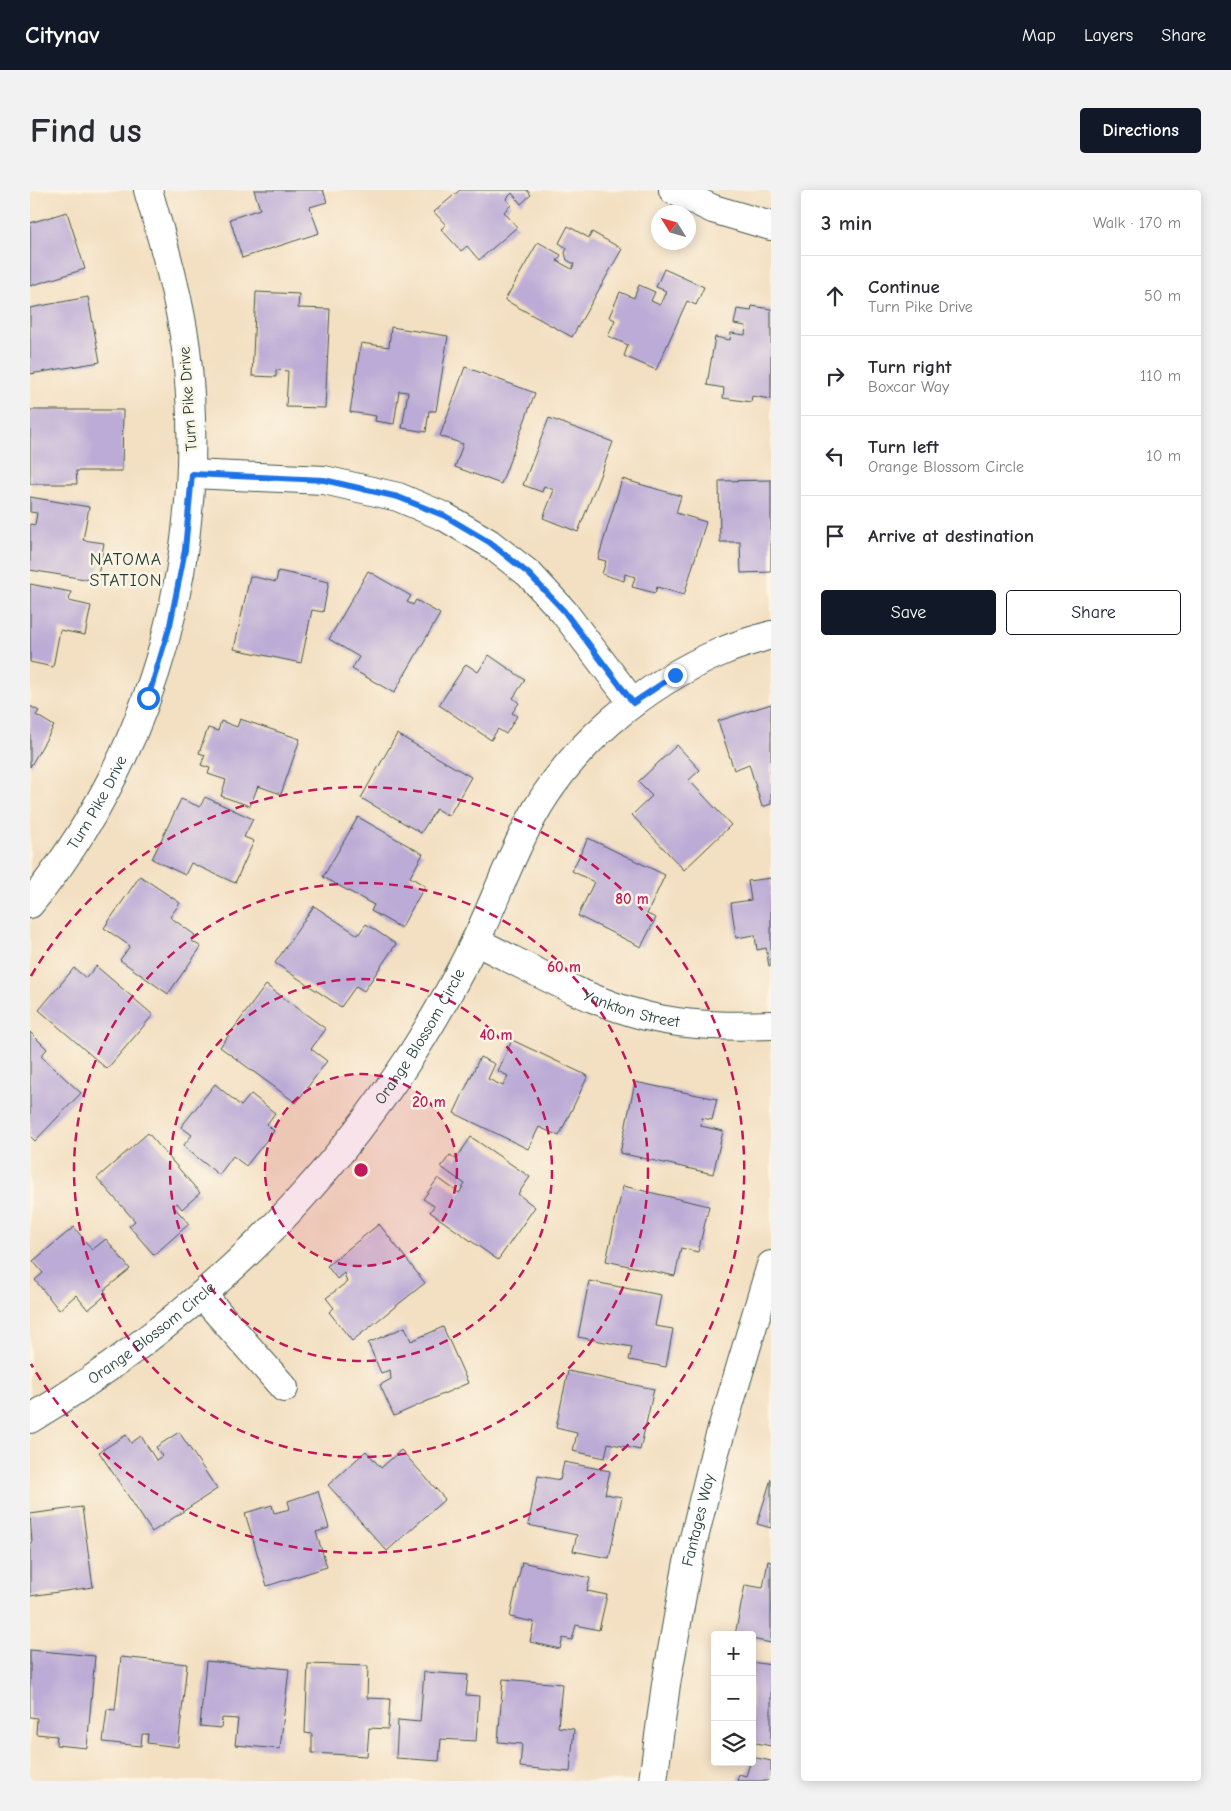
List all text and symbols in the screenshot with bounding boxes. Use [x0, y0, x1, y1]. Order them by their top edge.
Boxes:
text: Citynav [25, 21, 100, 49]
text: Map [1022, 25, 1056, 46]
text: Layers [1084, 25, 1133, 46]
text: Share [1161, 25, 1206, 46]
button: Directions [1080, 108, 1201, 153]
text: Find us [30, 110, 142, 151]
north arrow [651, 205, 696, 250]
text: 3 min [821, 211, 872, 235]
text: Walk · 170 m [1093, 214, 1181, 232]
text: Continue [868, 276, 940, 298]
icon: ahead [821, 282, 849, 310]
text: 50 m [1144, 287, 1181, 305]
text: Turn Pike Drive [868, 298, 973, 316]
street label: Turn Pike Drive [175, 346, 201, 452]
text: Turn right [868, 356, 952, 378]
icon: right [821, 362, 849, 390]
text: 110 m [1140, 367, 1181, 385]
text: Boxcar Way [868, 378, 949, 396]
text: Turn left [868, 436, 939, 458]
icon: left [821, 442, 849, 470]
text: 10 m [1146, 447, 1181, 465]
text: Orange Blossom Circle [868, 458, 1024, 476]
icon: arrive [821, 522, 849, 550]
text: Arrive at destination [868, 525, 1034, 547]
district label: NATOMA STATION [89, 549, 163, 591]
button: Save [821, 590, 996, 635]
button: Share [1006, 590, 1181, 635]
route end [664, 664, 687, 687]
route start [137, 687, 160, 710]
street label: Turn Pike Drive [64, 753, 131, 853]
text: 80 m [615, 890, 649, 908]
text: 60 m [547, 958, 581, 976]
street label: Orange Blossom Circle [371, 966, 469, 1108]
street label: Yankton Street [580, 986, 681, 1031]
text: 40 m [480, 1026, 513, 1044]
text: 20 m [412, 1093, 446, 1111]
centre of rings [352, 1161, 370, 1179]
street label: Orange Blossom Circle [85, 1278, 219, 1388]
street label: Fantages Way [678, 1471, 719, 1568]
map controls [711, 1631, 756, 1766]
button: + [711, 1631, 756, 1676]
button: − [711, 1676, 756, 1721]
button: layers [711, 1721, 756, 1766]

